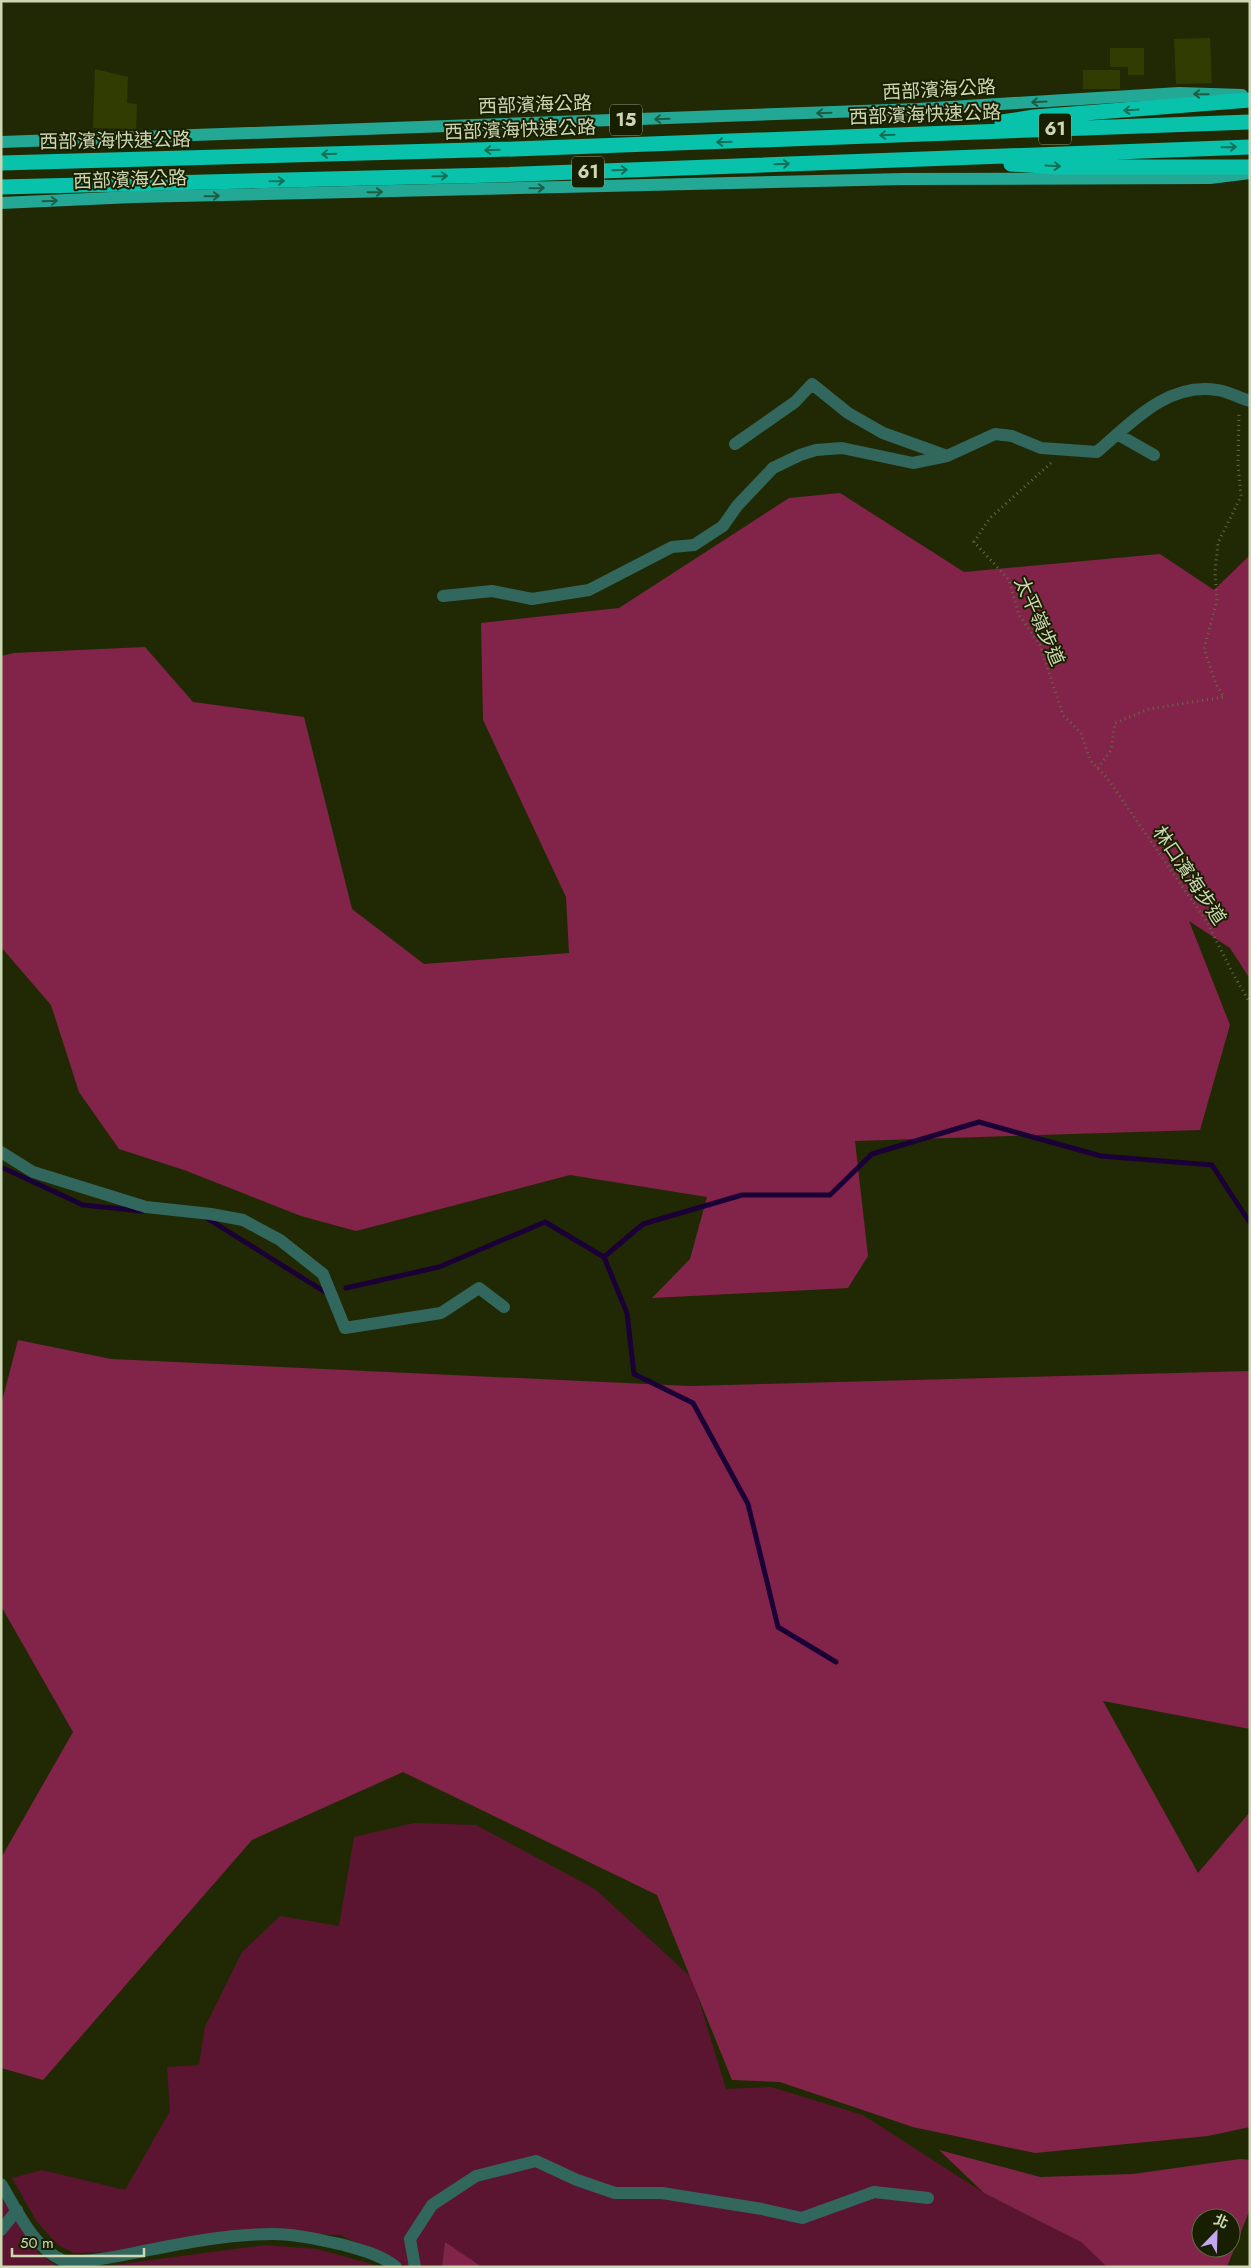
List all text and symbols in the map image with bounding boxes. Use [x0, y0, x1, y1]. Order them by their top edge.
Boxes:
street label: 西部濱海公路 [881, 73, 997, 106]
street label: 西部濱海公路 [478, 89, 592, 120]
one-way arrow [1193, 89, 1210, 99]
one-way arrow [1031, 97, 1047, 106]
street label: 西部濱海快速公路 [849, 98, 1001, 131]
road number: 15 [610, 104, 642, 136]
one-way arrow [1124, 105, 1140, 114]
one-way arrow [816, 108, 832, 117]
street label: 西部濱海快速公路 [444, 113, 596, 146]
one-way arrow [654, 114, 670, 123]
road number: 61 [1039, 114, 1071, 144]
street label: 西部濱海快速公路 [39, 126, 191, 155]
one-way arrow [879, 131, 895, 140]
one-way arrow [716, 137, 732, 146]
one-way arrow [1221, 142, 1237, 152]
one-way arrow [484, 145, 500, 155]
one-way arrow [322, 150, 338, 159]
road number: 61 [572, 156, 604, 188]
one-way arrow [774, 160, 790, 169]
one-way arrow [1045, 162, 1061, 171]
street label: 西部濱海公路 [73, 164, 187, 195]
one-way arrow [612, 166, 628, 175]
one-way arrow [432, 172, 448, 181]
one-way arrow [269, 176, 285, 185]
one-way arrow [529, 184, 545, 193]
one-way arrow [367, 188, 383, 197]
one-way arrow [204, 191, 220, 201]
one-way arrow [42, 196, 58, 205]
street label: 太平嶺步道 [1008, 572, 1071, 670]
street label: 林口濱海步道 [1147, 820, 1233, 930]
north arrow [1191, 2208, 1241, 2258]
text: 北 [1211, 2209, 1231, 2233]
scale bar [12, 2226, 145, 2258]
text: 50 m [20, 2232, 54, 2254]

